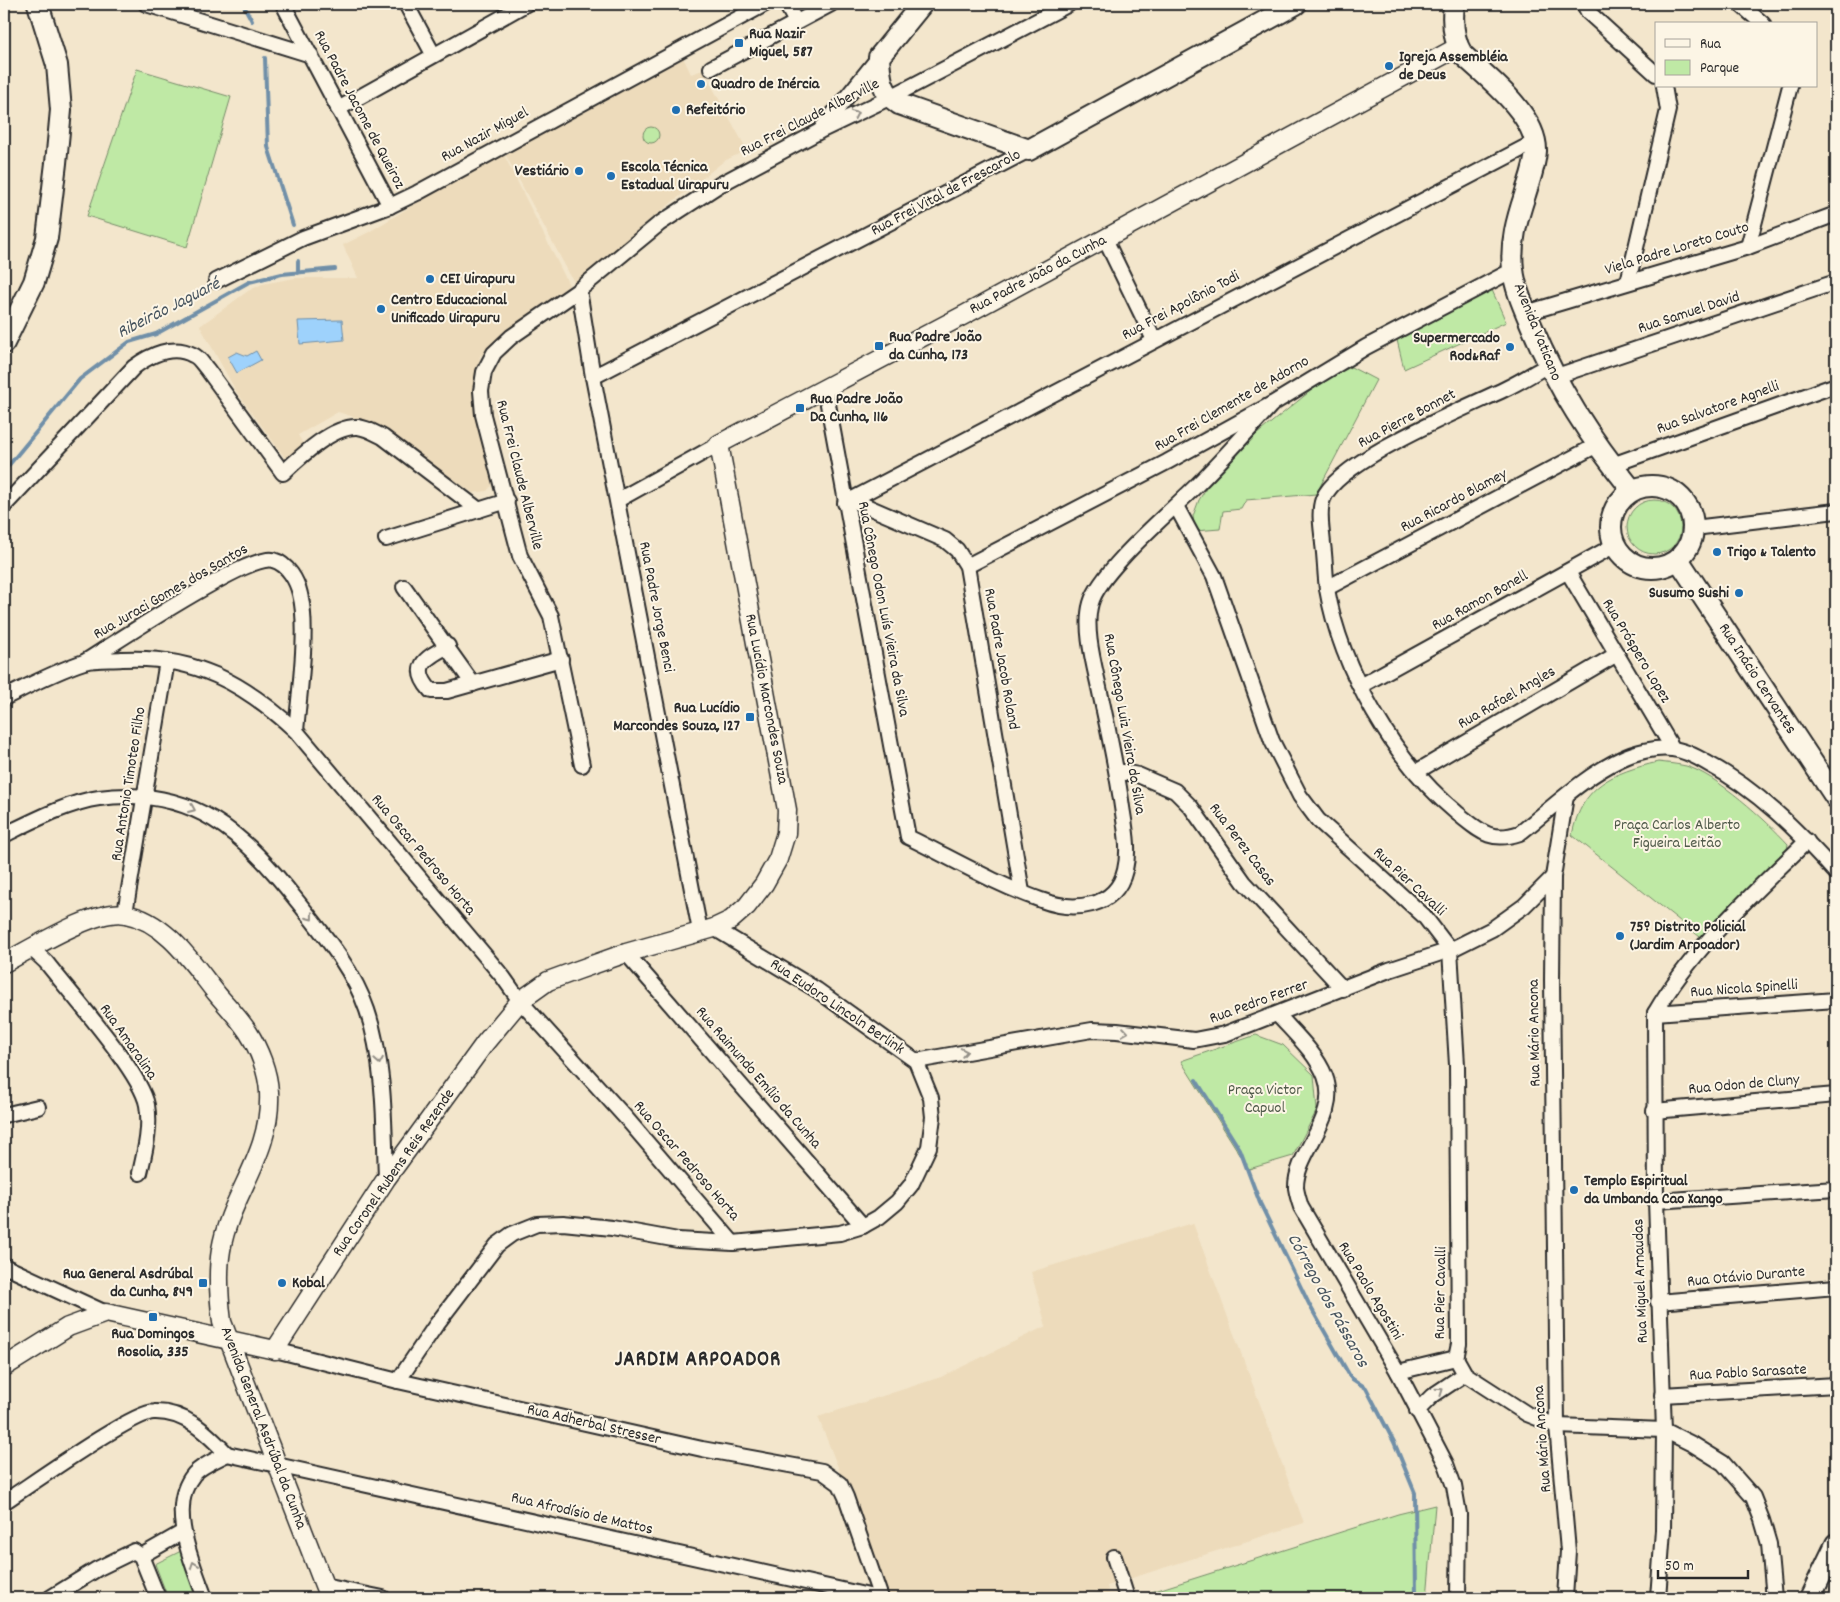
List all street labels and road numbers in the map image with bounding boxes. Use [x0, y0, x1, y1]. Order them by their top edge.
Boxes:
street label: Rua Padre Jacome de Queiroz [307, 27, 411, 193]
street label: Rua Frei Claude Alberville [736, 73, 884, 163]
street label: Rua Nazir Miguel [437, 101, 533, 169]
street label: Rua Frei Vital de Frescarolo [867, 144, 1025, 242]
street label: Viela Padre Loreto Couto [1602, 216, 1752, 282]
street label: Rua Padre João da Cunha [965, 229, 1111, 321]
street label: Rua Frei Apolônio Todi [1118, 265, 1244, 347]
street label: Avenida Vaticano [1507, 280, 1567, 384]
street label: Rua Samuel David [1635, 286, 1743, 340]
street label: Rua Frei Clemente de Adorno [1150, 350, 1314, 458]
street label: Rua Salvatore Agnelli [1654, 375, 1783, 441]
street label: Rua Pierre Bonnet [1354, 383, 1460, 455]
street label: Rua Frei Claude Alberville [489, 398, 549, 552]
street label: Rua Ricardo Blamey [1396, 463, 1512, 539]
street label: Rua Cônego Odon Luís Vieira da Silva [851, 499, 915, 719]
street label: Rua Juraci Gomes dos Santos [89, 538, 253, 646]
street label: Rua Padre Jorge Benci [632, 540, 680, 674]
street label: Rua Ramon Bonell [1428, 565, 1533, 637]
street label: Rua Padre Jacob Roland [977, 586, 1025, 732]
street label: Rua Próspero Lopez [1596, 594, 1676, 708]
street label: Rua Lucídio Marcondes Souza [738, 612, 794, 787]
street label: Rua Inácio Cervantes [1712, 619, 1802, 739]
street label: Rua Cônego Luiz Vieira da Silva [1097, 632, 1151, 817]
street label: Rua Rafael Angles [1454, 661, 1560, 735]
street label: Rua Antonio Timoteo Filho [105, 705, 153, 863]
street label: Rua Oscar Pedroso Horta [365, 789, 481, 921]
street label: Rua Perez Casas [1203, 798, 1281, 892]
street label: Rua Pier Cavalli [1367, 842, 1451, 922]
street label: Rua Eudoro Lincoln Berlink [765, 953, 909, 1061]
street label: Rua Pedro Ferrer [1206, 973, 1312, 1030]
street label: Rua Nicola Spinelli [1690, 974, 1799, 1004]
street label: Rua Mário Ancona [1523, 979, 1547, 1087]
street label: Rua Amaralina [93, 999, 163, 1085]
street label: Rua Raimundo Emílio da Cunha [690, 1002, 827, 1155]
street label: Rua Odon de Cluny [1687, 1069, 1801, 1101]
street label: Rua Coronel Rubens Reis Rezende [327, 1084, 461, 1262]
street label: Rua Oscar Pedroso Horta [627, 1096, 745, 1226]
street label: Rua Miguel Arnaudas [1627, 1218, 1655, 1344]
street label: Rua Paolo Agostini [1332, 1237, 1409, 1345]
street label: Rua Pier Cavalli [1429, 1246, 1453, 1340]
street label: Rua Otávio Durante [1686, 1260, 1806, 1294]
street label: Avenida General Asdrúbal da Cunha [214, 1323, 312, 1533]
street label: Rua Pablo Sarasate [1689, 1358, 1807, 1388]
street label: Rua Mário Ancona [1528, 1384, 1558, 1493]
street label: Rua Adherbal Stresser [525, 1398, 663, 1452]
street label: Rua Afrodísio de Mattos [509, 1486, 655, 1542]

